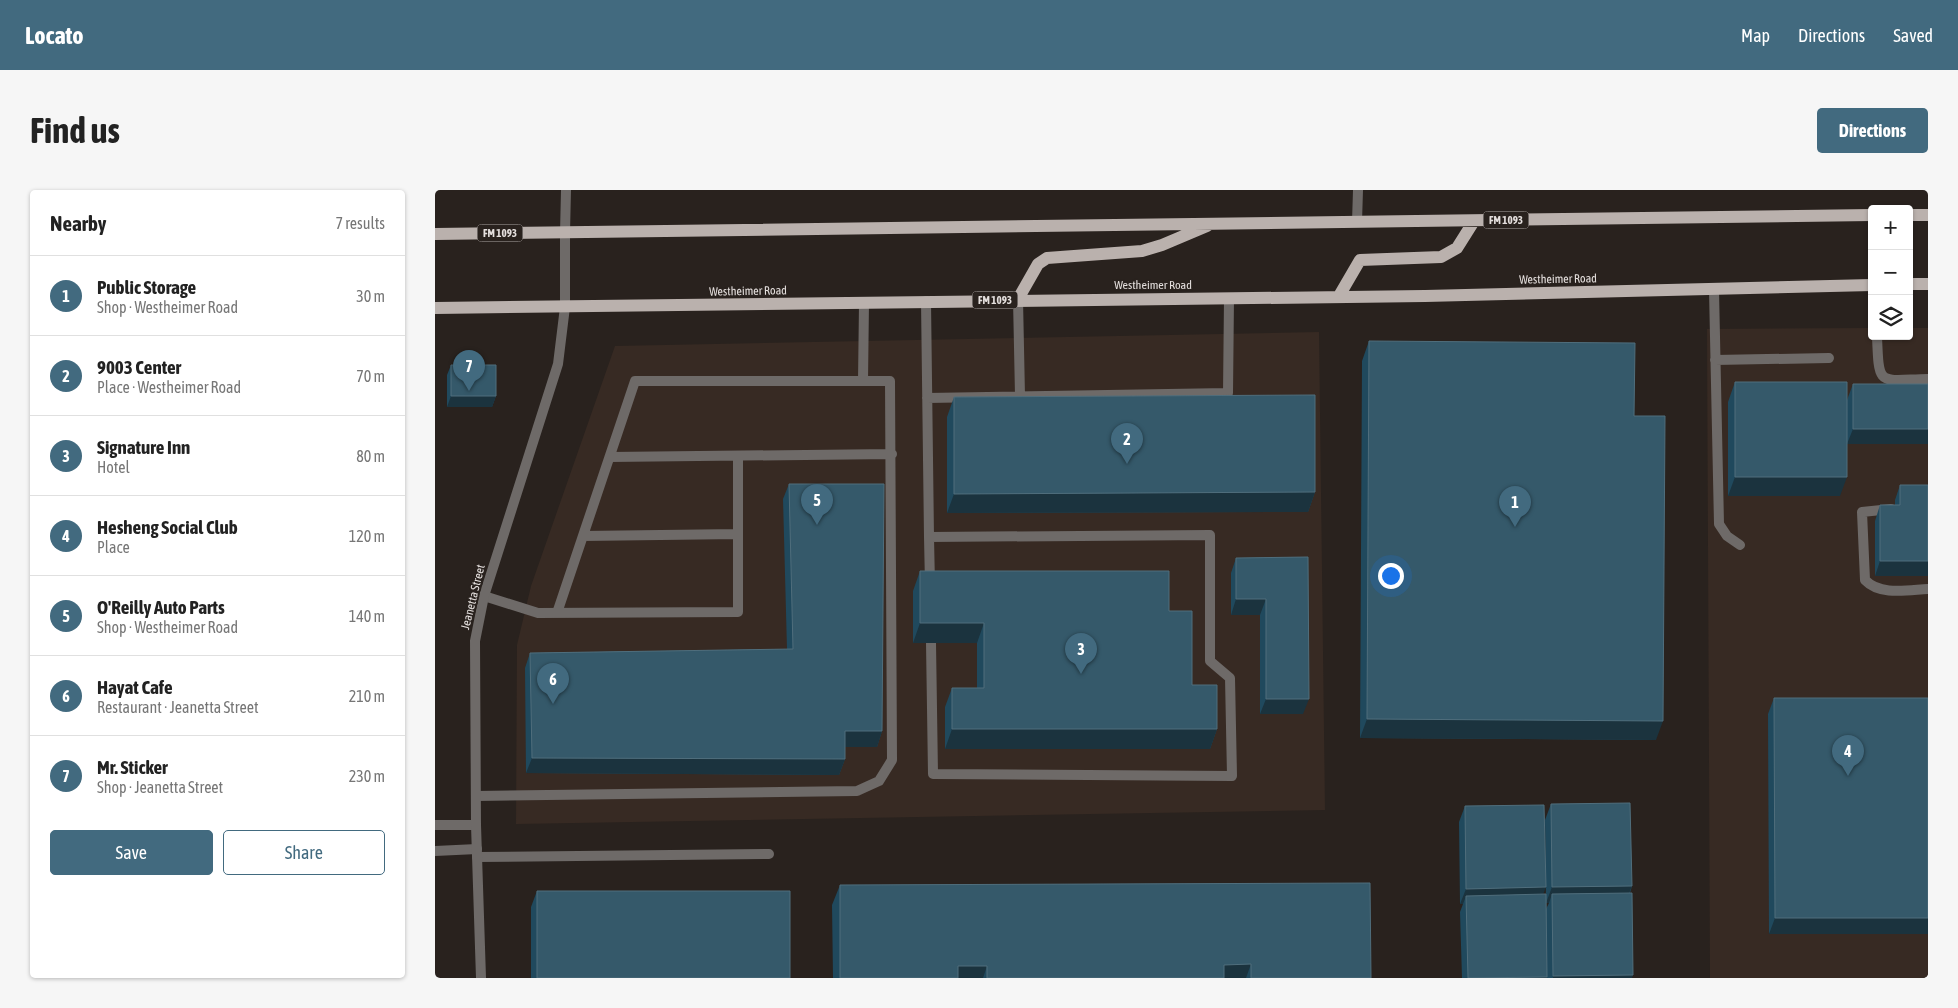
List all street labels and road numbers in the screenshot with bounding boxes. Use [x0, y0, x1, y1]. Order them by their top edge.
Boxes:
road number: FM 1093 [1483, 212, 1529, 228]
road number: FM 1093 [477, 224, 523, 242]
street label: Westheimer Road [1519, 271, 1597, 287]
street label: Westheimer Road [1114, 278, 1192, 292]
street label: Westheimer Road [709, 283, 787, 299]
road number: FM 1093 [973, 292, 1017, 308]
street label: Jeanetta Street [458, 562, 488, 631]

